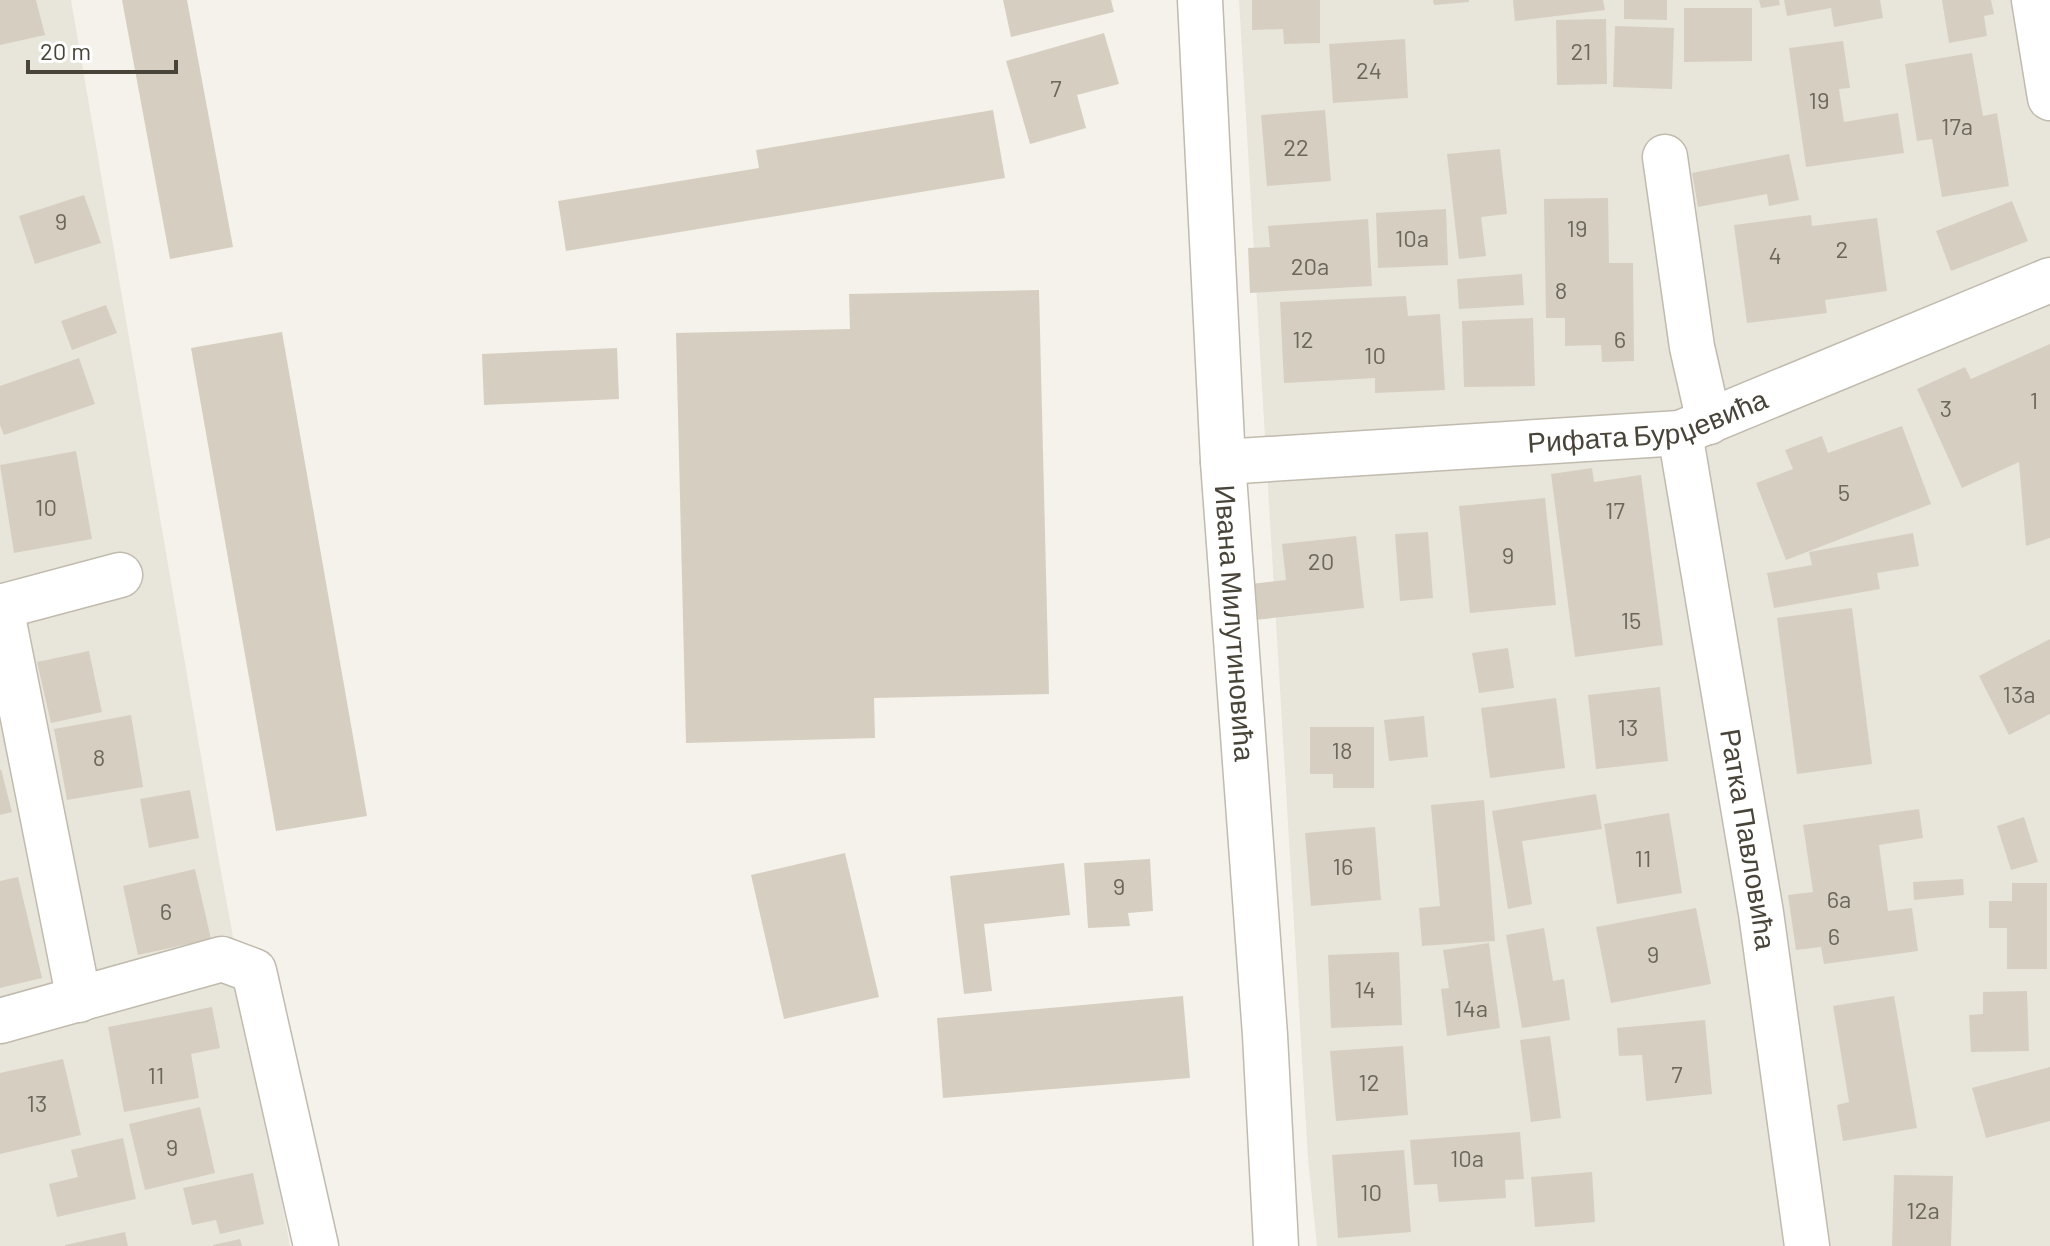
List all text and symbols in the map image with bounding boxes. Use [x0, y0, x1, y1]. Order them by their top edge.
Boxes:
scale bar [28, 24, 176, 74]
text: 20 m [40, 36, 91, 65]
house number: 21 [1571, 36, 1591, 65]
house number: 24 [1356, 55, 1382, 84]
house number: 7 [1050, 73, 1062, 102]
house number: 19 [1809, 85, 1829, 114]
house number: 17a [1941, 111, 1973, 140]
house number: 22 [1283, 132, 1309, 161]
house number: 9 [55, 206, 67, 235]
house number: 19 [1567, 213, 1587, 242]
house number: 10a [1395, 223, 1429, 252]
house number: 2 [1836, 234, 1848, 263]
house number: 4 [1768, 240, 1782, 269]
house number: 20a [1291, 251, 1329, 280]
house number: 8 [1555, 275, 1567, 304]
house number: 12 [1292, 324, 1314, 353]
house number: 6 [1614, 324, 1626, 353]
house number: 10 [1364, 340, 1386, 369]
street label: Рифата Бурџевића [1526, 381, 1772, 459]
house number: 1 [2030, 385, 2038, 414]
house number: 3 [1940, 393, 1952, 422]
house number: 5 [1838, 477, 1850, 506]
street label: Ивана Милутиновића [1209, 483, 1263, 763]
house number: 10 [35, 492, 57, 521]
house number: 17 [1605, 495, 1625, 524]
house number: 9 [1502, 540, 1514, 569]
house number: 20 [1308, 546, 1334, 575]
house number: 15 [1621, 605, 1641, 634]
house number: 13a [2002, 679, 2036, 708]
house number: 13 [1618, 712, 1638, 741]
street label: Ратка Павловића [1714, 726, 1784, 952]
house number: 18 [1332, 735, 1352, 764]
house number: 8 [93, 742, 105, 771]
house number: 11 [1635, 843, 1651, 872]
house number: 16 [1333, 851, 1353, 880]
house number: 9 [1113, 871, 1125, 900]
house number: 6a [1827, 884, 1851, 913]
house number: 6 [160, 896, 172, 925]
house number: 6 [1828, 921, 1840, 950]
house number: 9 [1647, 939, 1659, 968]
house number: 14 [1354, 974, 1376, 1003]
house number: 14a [1454, 993, 1488, 1022]
house number: 7 [1671, 1059, 1683, 1088]
house number: 11 [148, 1060, 164, 1089]
house number: 12 [1358, 1067, 1380, 1096]
house number: 13 [27, 1088, 47, 1117]
house number: 9 [166, 1132, 178, 1161]
house number: 10a [1450, 1143, 1484, 1172]
house number: 10 [1360, 1177, 1382, 1206]
house number: 12a [1906, 1195, 1940, 1224]

